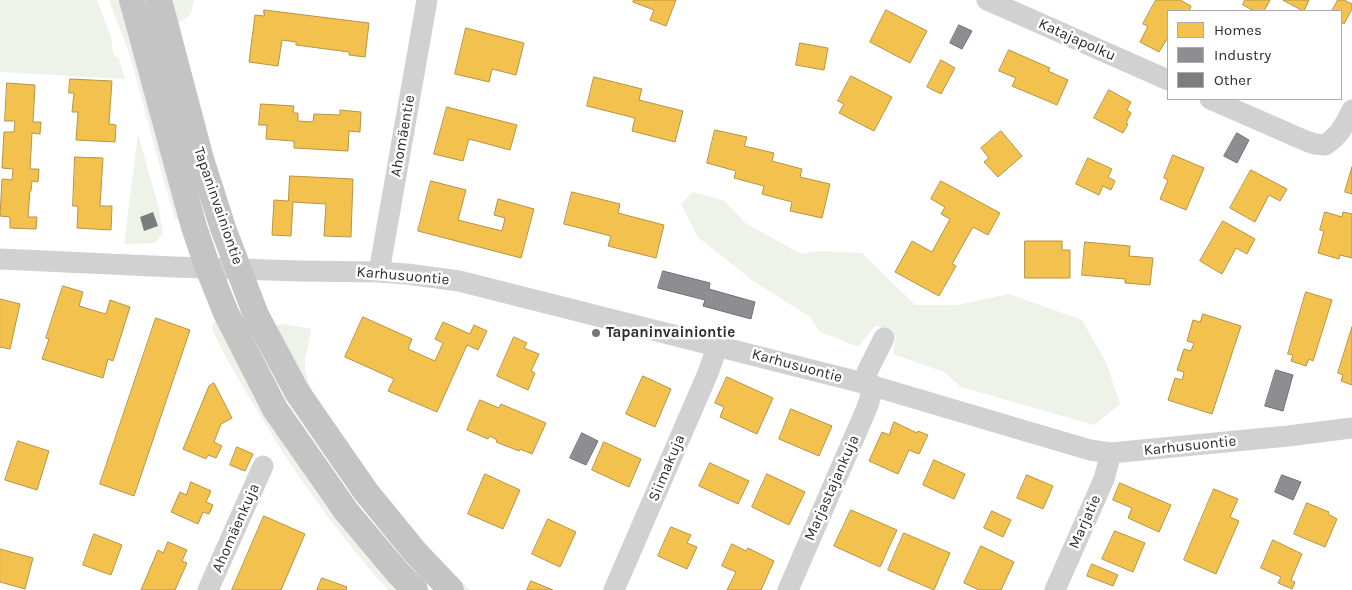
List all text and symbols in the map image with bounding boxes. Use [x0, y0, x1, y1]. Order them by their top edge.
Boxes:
legend [1167, 10, 1342, 100]
street label: Katajapolku [1035, 15, 1119, 65]
text: Homes [1214, 21, 1262, 39]
text: Industry [1214, 46, 1271, 64]
text: Other [1214, 71, 1252, 89]
street label: Ahomäentie [387, 94, 419, 178]
street label: Tapaninvainiontie [189, 145, 247, 267]
street label: Karhusuontie [356, 263, 450, 289]
place label: Tapaninvainiontie [606, 324, 735, 342]
marker: Tapaninvainiontie [590, 327, 602, 339]
street label: Karhusuontie [750, 345, 844, 387]
street label: Siimakuja [645, 432, 689, 504]
street label: Marjastajankuja [801, 432, 863, 544]
street label: Karhusuontie [1143, 432, 1237, 460]
street label: Ahomäenkuja [208, 481, 264, 575]
street label: Marjatie [1065, 492, 1105, 552]

